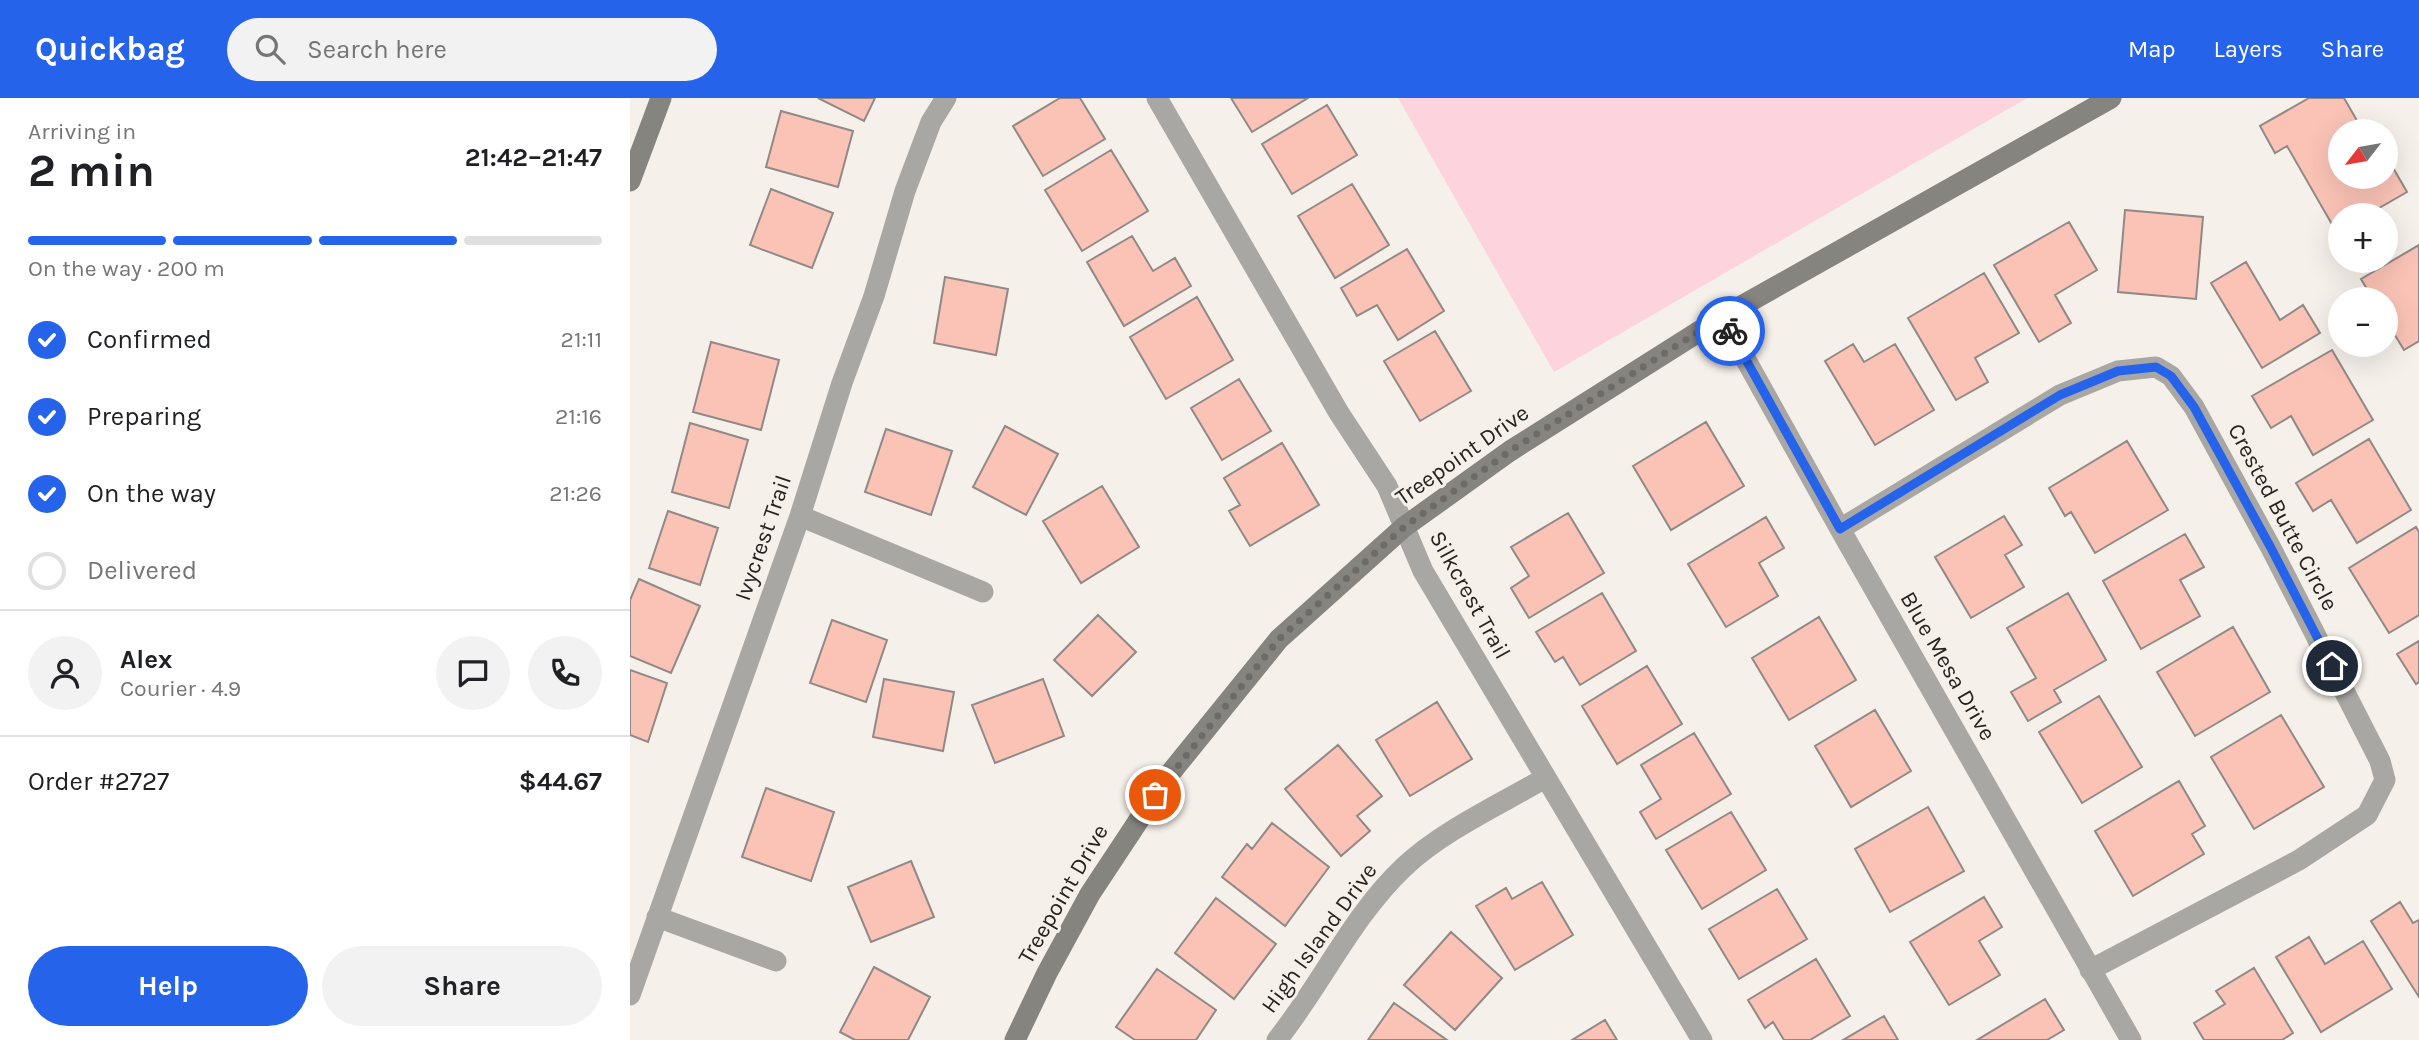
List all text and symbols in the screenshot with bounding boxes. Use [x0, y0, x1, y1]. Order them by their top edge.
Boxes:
search box [227, 18, 717, 81]
text: Quickbag [35, 30, 185, 68]
icon: search [251, 30, 289, 68]
text: Search here [307, 34, 447, 65]
text: Map [2128, 35, 2176, 63]
text: Layers [2214, 35, 2283, 63]
text: Share [2321, 35, 2384, 63]
text: Arriving in [28, 118, 136, 145]
north arrow [2328, 119, 2398, 189]
map controls [2328, 119, 2398, 357]
text: 21:42–21:47 [465, 142, 602, 173]
text: 2 min [28, 144, 155, 198]
button: + [2328, 203, 2398, 273]
text: On the way · 200 m [28, 255, 225, 282]
button: − [2328, 287, 2398, 357]
courier [1695, 296, 1765, 366]
icon: bike [1711, 312, 1749, 350]
icon: check [28, 321, 66, 359]
text: Confirmed [87, 324, 212, 355]
text: 21:11 [561, 326, 602, 353]
icon: check [28, 398, 66, 436]
street label: Treepoint Drive [1390, 399, 1534, 511]
text: Preparing [87, 401, 201, 432]
text: 21:16 [555, 403, 602, 430]
street label: Crested Butte Circle [2222, 419, 2344, 615]
street label: Ivycrest Trail [729, 472, 797, 604]
icon: check [28, 475, 66, 513]
text: On the way [87, 478, 216, 509]
text: 21:26 [549, 480, 602, 507]
street label: Silkcrest Trail [1424, 526, 1516, 664]
text: Delivered [87, 555, 197, 586]
street label: Blue Mesa Drive [1895, 587, 2001, 745]
button: person [28, 636, 102, 710]
button: chat [436, 636, 510, 710]
button: phone [528, 636, 602, 710]
pin [2302, 636, 2362, 696]
text: Alex [120, 644, 172, 675]
icon: home [2313, 647, 2351, 685]
text: Courier · 4.9 [120, 675, 241, 702]
pin [1125, 765, 1185, 825]
text: Order #2727 [28, 766, 169, 797]
text: $44.67 [519, 766, 602, 797]
icon: bag [1136, 776, 1174, 814]
street label: Treepoint Drive [1012, 820, 1114, 968]
street label: High Island Drive [1256, 858, 1382, 1018]
button: Help [28, 946, 308, 1026]
button: Share [322, 946, 602, 1026]

